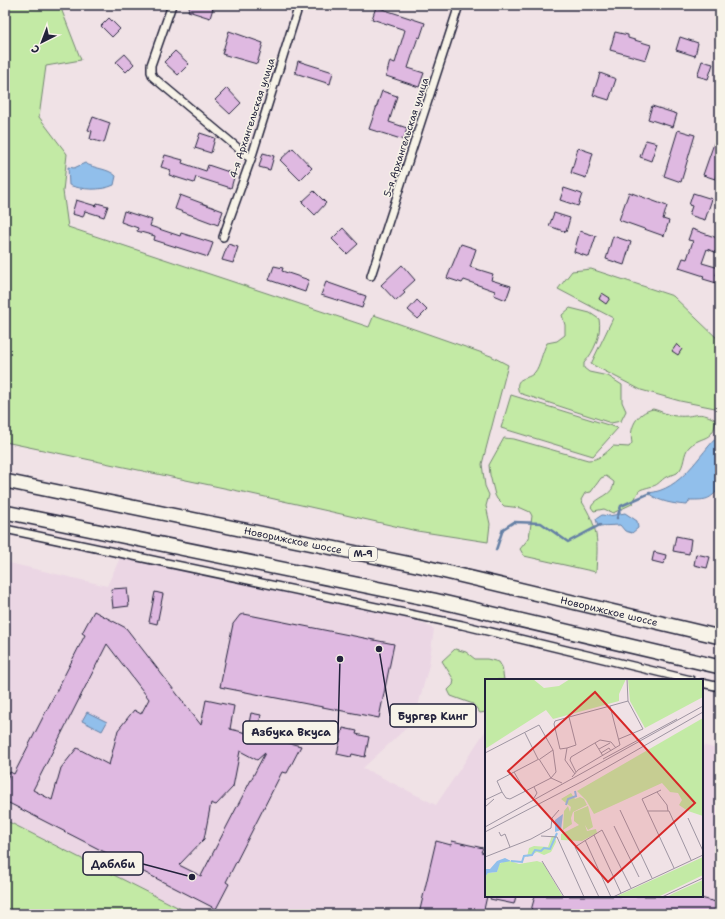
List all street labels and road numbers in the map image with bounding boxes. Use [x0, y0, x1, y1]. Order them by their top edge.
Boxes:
street label: 4-я Архангельская улица [226, 55, 278, 180]
street label: 5-я Архангельская улица [381, 75, 432, 198]
street label: Новорижское шоссе [243, 524, 343, 556]
road number: М-9 [349, 547, 377, 561]
street label: Новорижское шоссе [559, 593, 659, 629]

